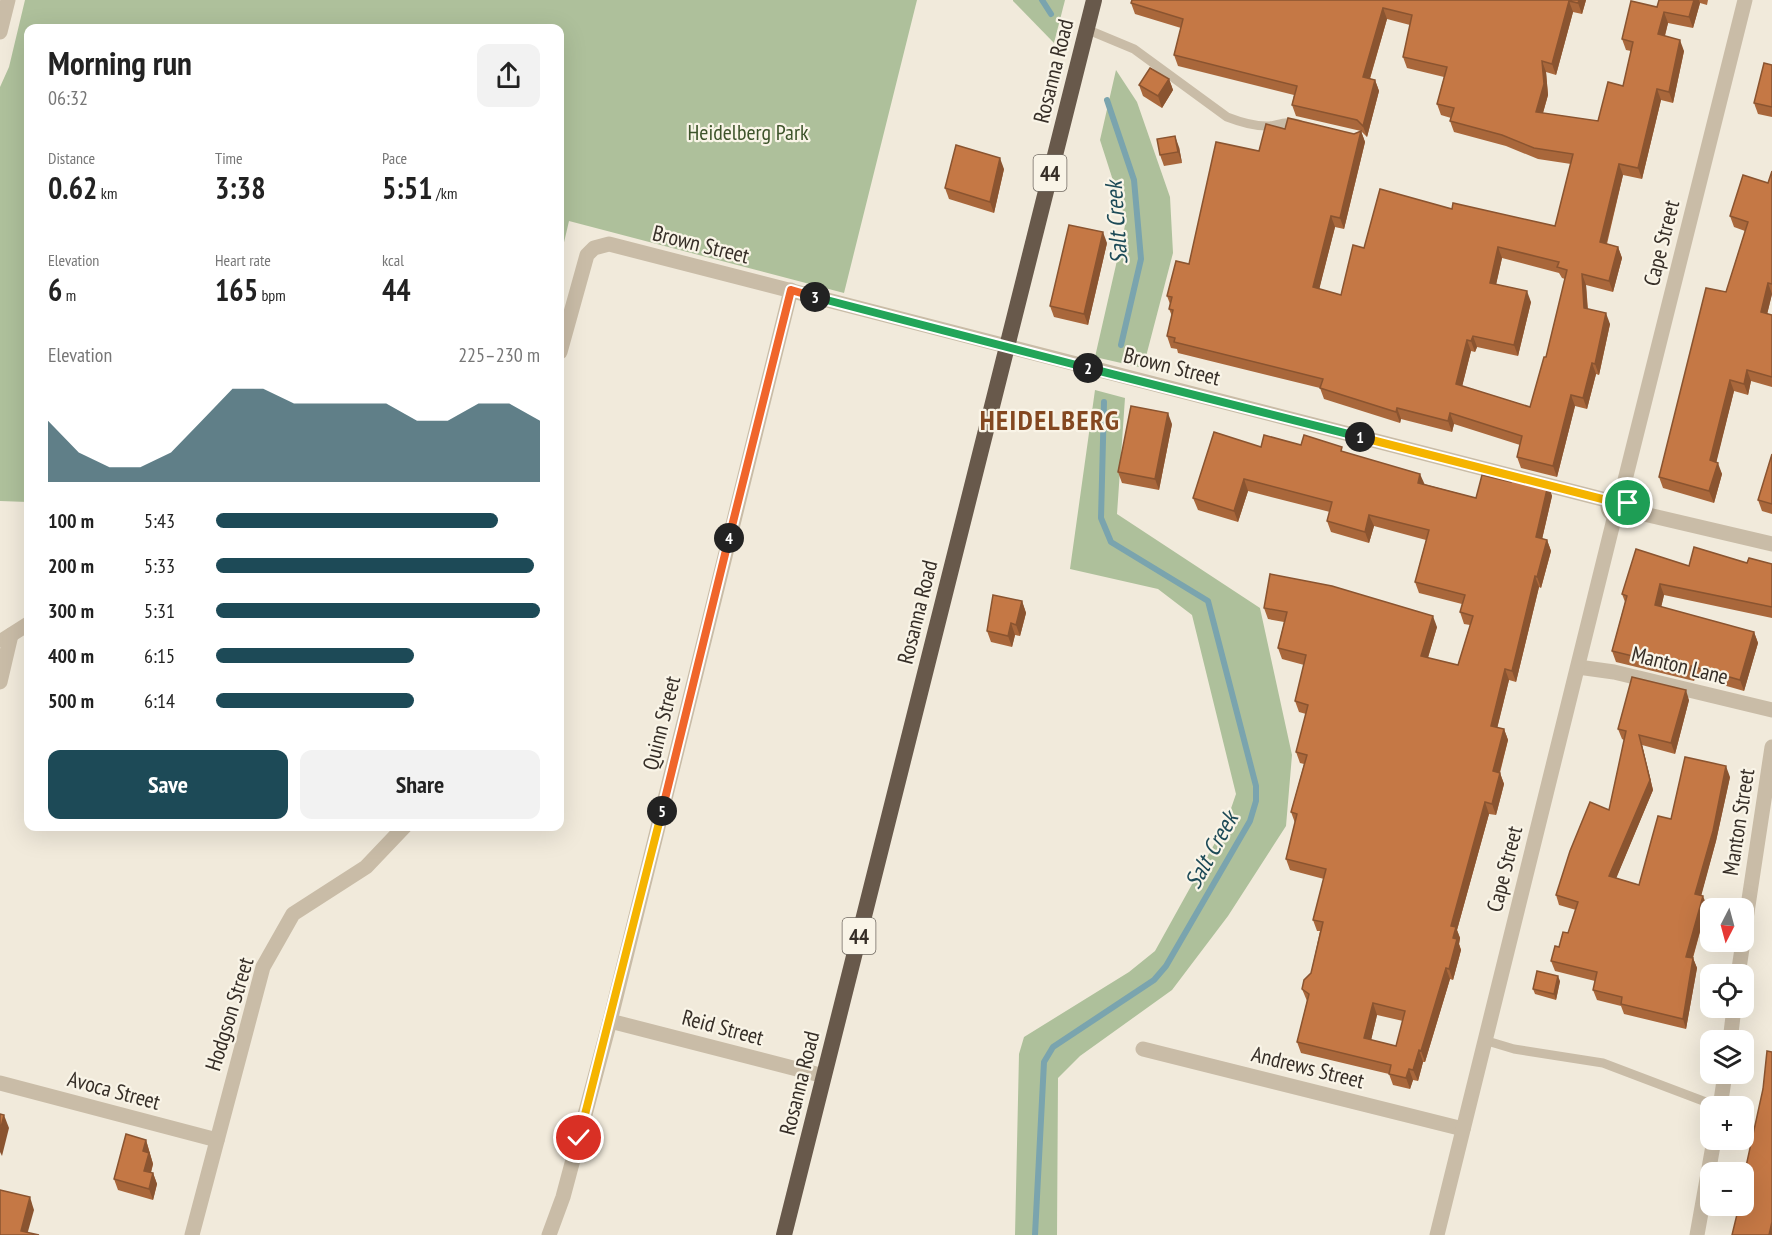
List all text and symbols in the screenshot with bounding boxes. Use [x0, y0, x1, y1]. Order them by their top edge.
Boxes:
street label: Rosanna Road [1027, 16, 1079, 126]
text: Morning run [48, 41, 192, 84]
button: share [477, 44, 540, 107]
text: 06:32 [48, 85, 88, 111]
park label: Heidelberg Park [688, 118, 809, 146]
text: Distance [48, 148, 95, 168]
text: Time [215, 148, 243, 168]
text: Pace [382, 148, 407, 168]
road number: 44 [1034, 155, 1066, 191]
text: 0.62 [48, 168, 97, 207]
text: 3:38 [215, 168, 266, 207]
text: 5:51 [382, 168, 433, 207]
water label: Salt Creek [1097, 178, 1134, 266]
text: km [97, 183, 117, 203]
text: /km [433, 183, 457, 203]
street label: Cape Street [1637, 197, 1685, 289]
street label: Brown Street [650, 218, 752, 270]
text: Elevation [48, 250, 99, 270]
text: Heart rate [215, 250, 271, 270]
text: kcal [382, 250, 404, 270]
text: 6 [48, 270, 62, 309]
text: 165 [215, 270, 258, 309]
text: 44 [382, 270, 411, 309]
pin: 3 [800, 282, 830, 312]
text: m [62, 285, 76, 305]
text: bpm [258, 285, 286, 305]
text: 3 [811, 287, 819, 307]
street label: Brown Street [1121, 340, 1223, 392]
text: Elevation [48, 342, 112, 368]
text: 225–230 m [458, 342, 540, 368]
pin: 2 [1073, 353, 1103, 383]
text: 2 [1084, 358, 1092, 378]
district label: HEIDELBERG [980, 401, 1120, 438]
pin: 1 [1345, 422, 1375, 452]
text: 1 [1356, 427, 1364, 447]
pin [1602, 477, 1653, 528]
icon: arrive [1611, 486, 1644, 519]
text: 100 m [48, 508, 94, 534]
text: 5:43 [144, 508, 175, 534]
pin: 4 [714, 523, 744, 553]
text: 4 [725, 528, 733, 548]
text: 200 m [48, 553, 94, 579]
text: 5:33 [144, 553, 175, 579]
street label: Rosanna Road [891, 557, 943, 667]
text: 300 m [48, 598, 94, 624]
text: 5:31 [144, 598, 175, 624]
street label: Manton Lane [1629, 639, 1731, 691]
text: 400 m [48, 643, 94, 669]
text: 6:15 [144, 643, 175, 669]
street label: Quinn Street [636, 673, 686, 773]
text: 500 m [48, 688, 94, 714]
text: 6:14 [144, 688, 175, 714]
button: Save [48, 750, 288, 819]
button: Share [300, 750, 540, 819]
street label: Manton Street [1716, 767, 1760, 877]
pin: 5 [647, 796, 677, 826]
text: 5 [658, 801, 666, 821]
water label: Salt Creek [1177, 804, 1246, 894]
street label: Cape Street [1480, 823, 1528, 915]
north arrow [1700, 898, 1754, 952]
map controls [1700, 898, 1754, 1216]
road number: 44 [842, 918, 876, 954]
street label: Hodgson Street [198, 954, 260, 1074]
button: locate [1700, 964, 1754, 1018]
street label: Reid Street [679, 1003, 767, 1051]
street label: Rosanna Road [773, 1028, 825, 1138]
button: layers [1700, 1030, 1754, 1084]
street label: Andrews Street [1249, 1039, 1367, 1095]
street label: Avoca Street [65, 1064, 163, 1116]
button: + [1700, 1096, 1754, 1150]
pin [553, 1112, 604, 1163]
icon: check [562, 1121, 595, 1154]
button: − [1700, 1162, 1754, 1216]

